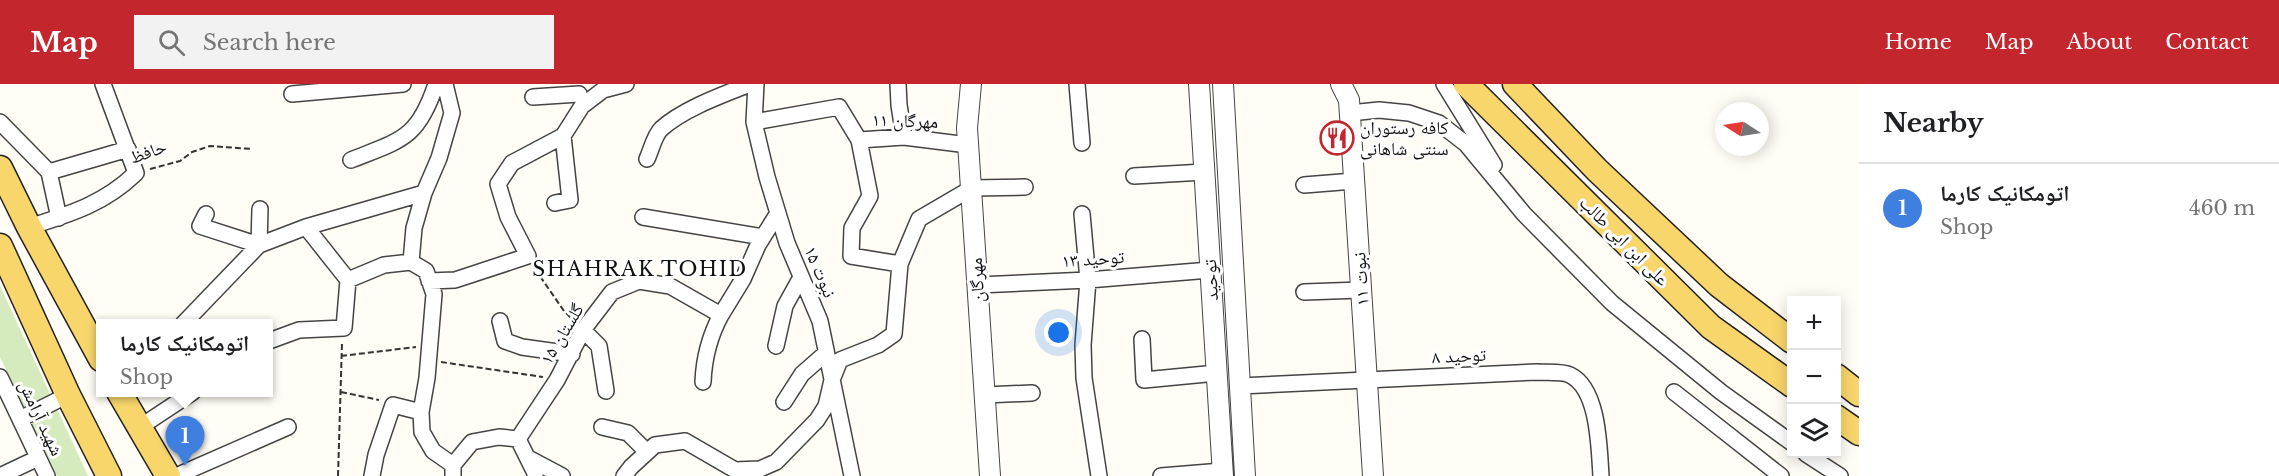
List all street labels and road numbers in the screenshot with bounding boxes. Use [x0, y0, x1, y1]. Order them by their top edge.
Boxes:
street label: مهرگان ۱۱ [872, 109, 938, 133]
street label: حافظ [127, 135, 169, 169]
street label: علی ابن ابی طالب [1575, 192, 1673, 290]
street label: نبوت ۱۵ [799, 243, 841, 301]
street label: توحید ۱۳ [1061, 246, 1125, 272]
street label: نبوت ۱۱ [1348, 251, 1374, 307]
street label: مهرگان [965, 257, 989, 303]
street label: توحید [1199, 259, 1223, 301]
street label: گلستان ۱۵ [535, 299, 589, 368]
street label: توحید ۸ [1431, 344, 1487, 368]
street label: شهید آرامش [14, 377, 68, 459]

